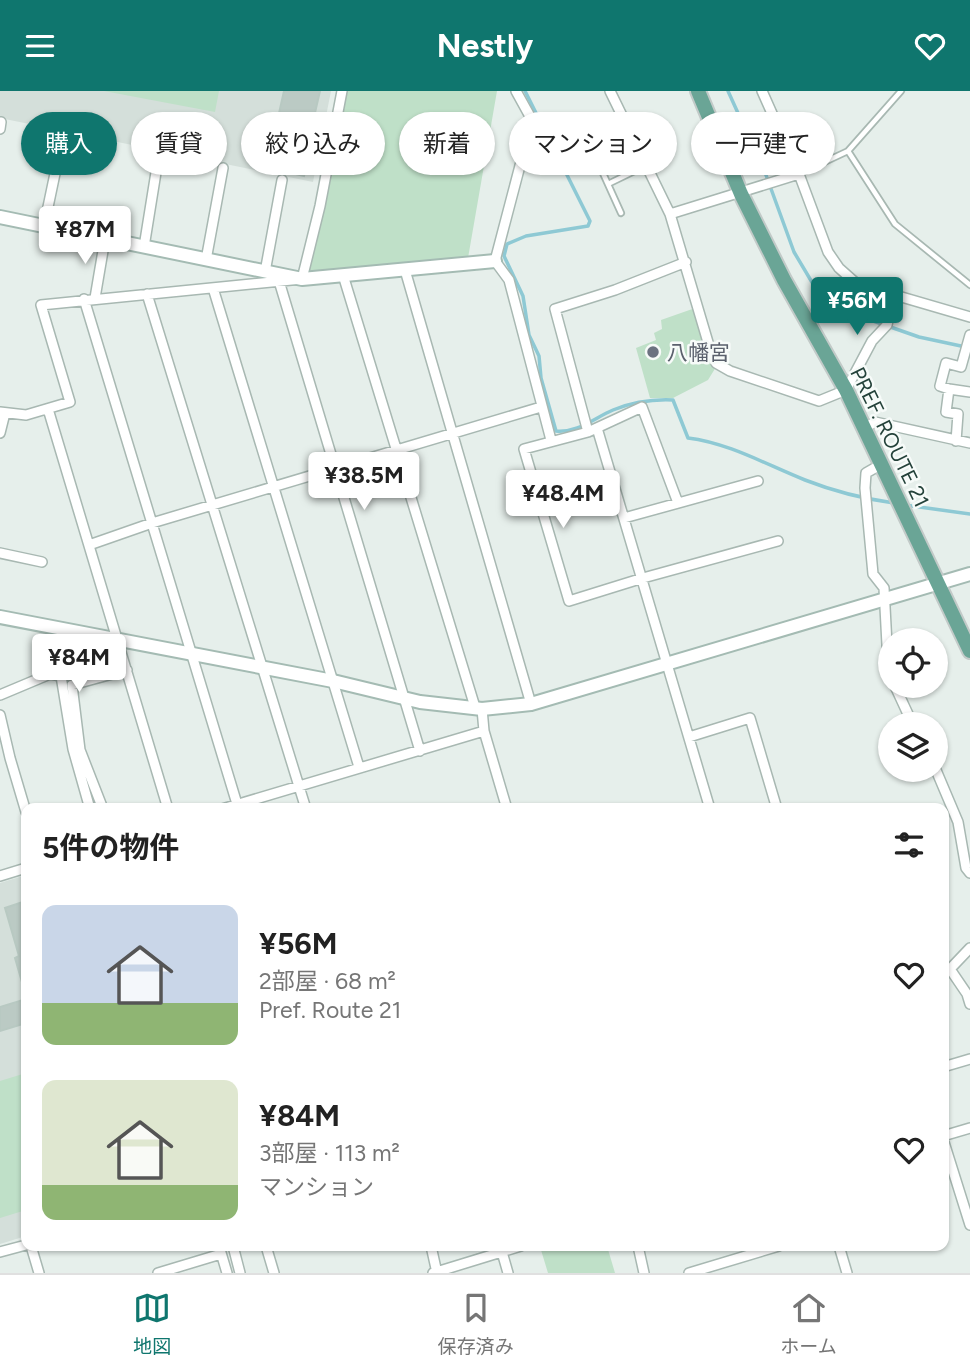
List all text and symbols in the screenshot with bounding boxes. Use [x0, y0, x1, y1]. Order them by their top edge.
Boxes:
icon: menu [21, 27, 59, 65]
text: Nestly [437, 27, 533, 65]
icon: heart [911, 27, 949, 65]
chip: 購入 [21, 112, 117, 175]
chip: 賃貸 [131, 112, 227, 175]
chip: 絞り込み [241, 112, 385, 175]
chip: 新着 [399, 112, 495, 175]
chip: マンション [509, 112, 677, 175]
chip: 一戸建て [691, 112, 835, 175]
pin: ¥87M [44, 207, 126, 266]
text: ¥87M [55, 215, 115, 243]
pin: ¥56M [816, 278, 898, 337]
text: ¥56M [827, 286, 887, 314]
place label: 八幡宮 [667, 340, 730, 365]
marker: 八幡宮 [645, 344, 661, 360]
street label: PREF. ROUTE 21 [845, 363, 935, 511]
pin: ¥38.5M [307, 453, 421, 512]
text: ¥38.5M [324, 461, 404, 489]
pin: ¥48.4M [506, 471, 620, 530]
text: ¥48.4M [522, 479, 604, 507]
map controls [878, 628, 948, 782]
button: locate [878, 628, 948, 698]
pin: ¥84M [38, 635, 120, 694]
text: ¥84M [48, 643, 110, 671]
button: layers [878, 712, 948, 782]
icon: filters [890, 826, 928, 864]
text: 5件の物件 [42, 829, 179, 866]
text: ¥56M [259, 925, 337, 962]
icon: home [98, 933, 182, 1017]
icon: heart [890, 956, 928, 994]
text: 2部屋 · 68 m² [259, 967, 396, 995]
text: Pref. Route 21 [259, 996, 401, 1024]
text: ¥84M [259, 1097, 340, 1134]
icon: home [98, 1108, 182, 1192]
icon: heart [890, 1131, 928, 1169]
text: 3部屋 · 113 m² [259, 1139, 400, 1167]
text: マンション [259, 1173, 374, 1201]
tab: 地図 [133, 1289, 171, 1358]
tab: 保存済み [438, 1289, 514, 1358]
tab: ホーム [780, 1289, 837, 1358]

